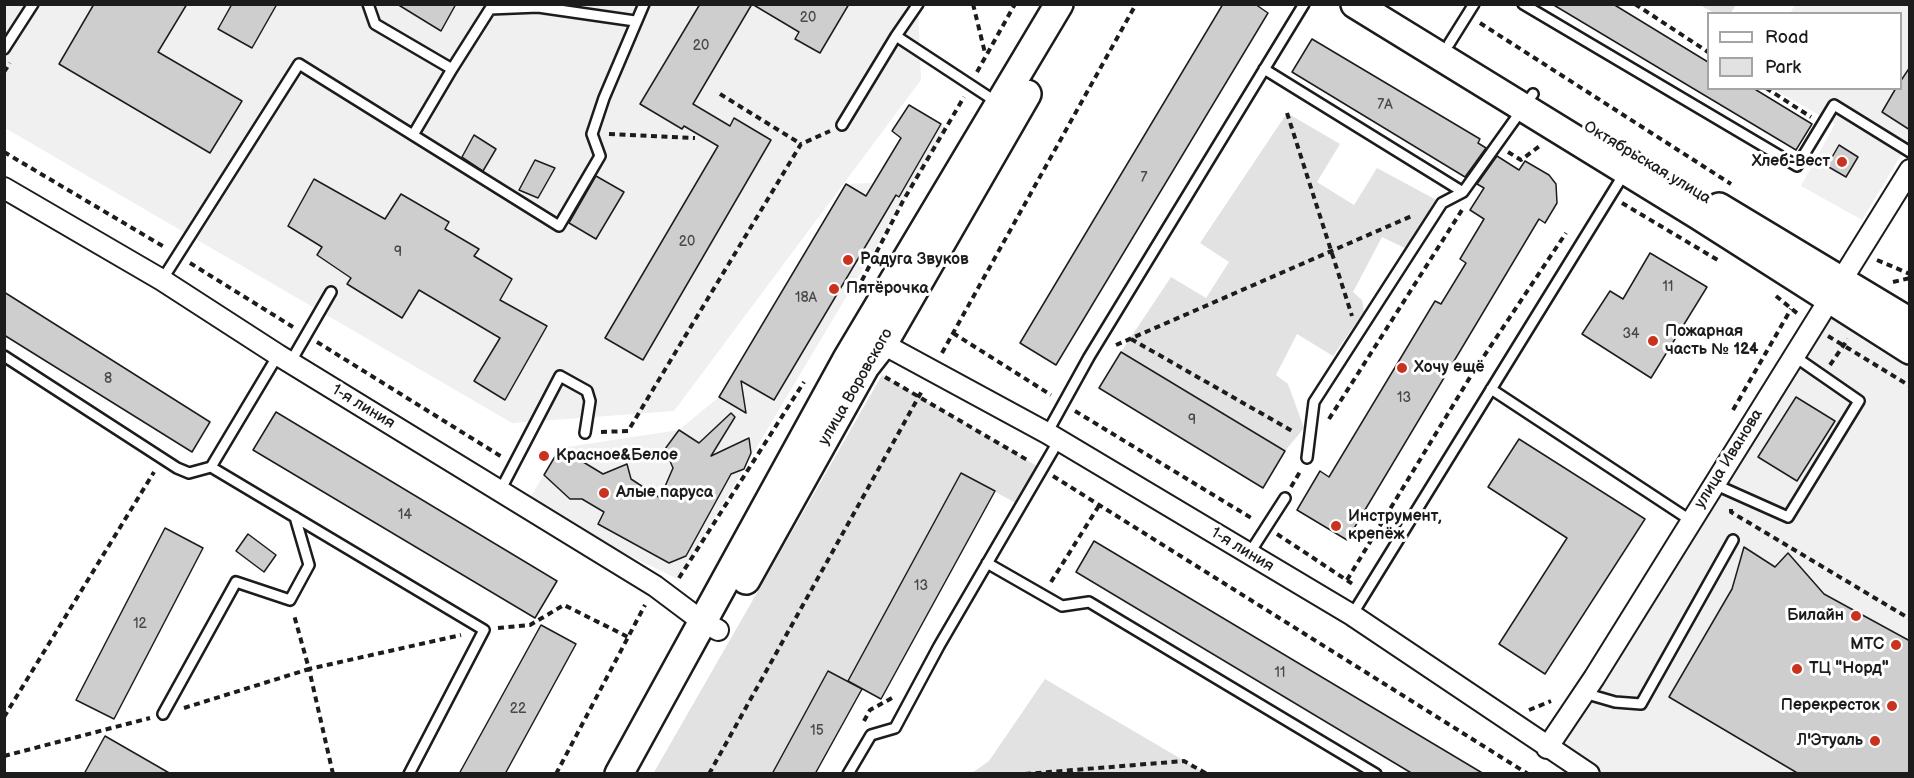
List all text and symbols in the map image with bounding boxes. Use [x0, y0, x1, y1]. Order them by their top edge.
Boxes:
house number: 20 [800, 10, 816, 26]
legend [1707, 12, 1902, 90]
text: Road [1765, 27, 1809, 48]
house number: 20 [693, 38, 709, 54]
text: Park [1765, 57, 1801, 78]
house number: 7А [1377, 97, 1393, 113]
street label: Октябрьская улица [1580, 117, 1714, 209]
place label: Хлеб-Вест [1752, 152, 1830, 172]
marker: Хлеб-Вест [1835, 155, 1849, 169]
house number: 7 [1141, 170, 1147, 186]
house number: 20 [679, 234, 695, 250]
house number: 9 [394, 244, 402, 260]
place label: Радуга Звуков [860, 250, 969, 270]
marker: Радуга Звуков [841, 253, 855, 267]
place label: Пятёрочка [846, 279, 928, 299]
house number: 11 [1663, 279, 1673, 295]
marker: Пятёрочка [827, 282, 841, 296]
house number: 18А [795, 290, 817, 306]
place label: Пожарная часть № 124 [1665, 322, 1758, 360]
street label: улица Воровского [815, 325, 897, 449]
house number: 34 [1622, 326, 1640, 342]
marker: Пожарная часть № 124 [1646, 334, 1660, 348]
place label: Хочу ещё [1414, 358, 1484, 378]
marker: Хочу ещё [1395, 361, 1409, 375]
house number: 8 [104, 371, 112, 387]
street label: 1-я линия [328, 381, 398, 433]
house number: 13 [1397, 390, 1411, 406]
street label: улица Иванова [1691, 406, 1767, 512]
house number: 9 [1188, 412, 1196, 428]
place label: Красное&Белое [556, 446, 678, 466]
marker: Красное&Белое [537, 449, 551, 463]
place label: Алые паруса [616, 483, 713, 503]
marker: Алые паруса [597, 486, 611, 500]
house number: 14 [398, 507, 412, 523]
place label: Инструмент, крепёж [1348, 507, 1442, 545]
marker: Инструмент, крепёж [1329, 519, 1343, 533]
street label: 1-я линия [1207, 524, 1277, 576]
house number: 13 [914, 578, 928, 594]
place label: Билайн [1787, 606, 1844, 626]
marker: Билайн [1849, 609, 1863, 623]
house number: 12 [133, 616, 147, 632]
place label: МТС [1850, 635, 1884, 655]
marker: МТС [1889, 638, 1903, 652]
place label: ТЦ "Норд" [1809, 659, 1889, 679]
marker: ТЦ "Норд" [1790, 662, 1804, 676]
house number: 11 [1275, 665, 1285, 681]
place label: Перекресток [1781, 696, 1880, 716]
marker: Перекресток [1885, 699, 1899, 713]
house number: 22 [510, 701, 526, 717]
house number: 15 [810, 723, 824, 739]
place label: Л'Этуаль [1797, 731, 1863, 751]
marker: Л'Этуаль [1868, 734, 1882, 748]

